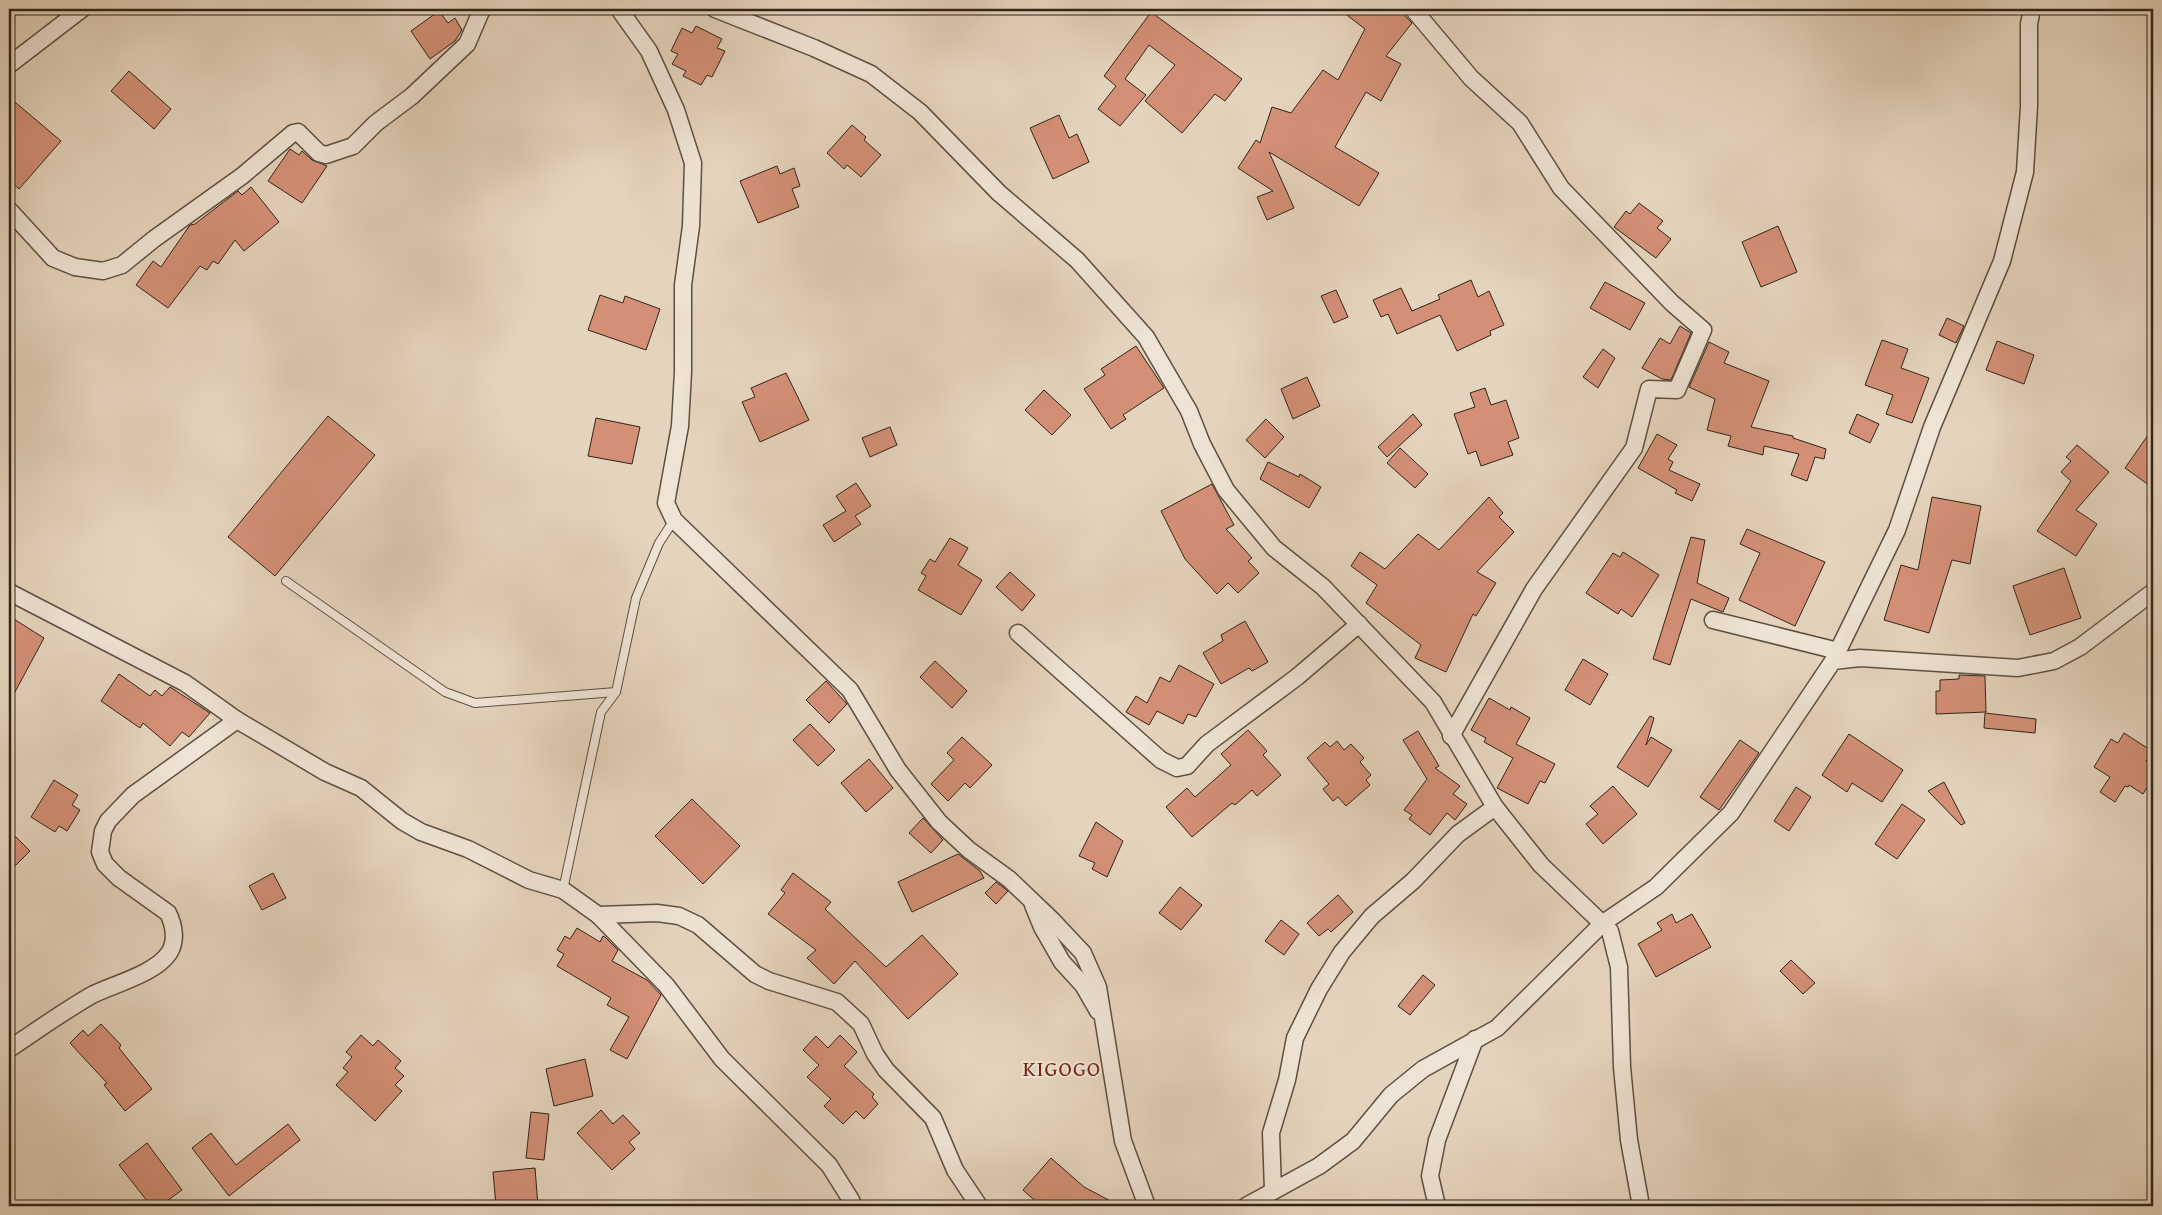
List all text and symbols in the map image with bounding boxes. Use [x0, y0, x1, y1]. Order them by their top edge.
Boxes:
district label: KIGOGO [1023, 1052, 1101, 1084]

